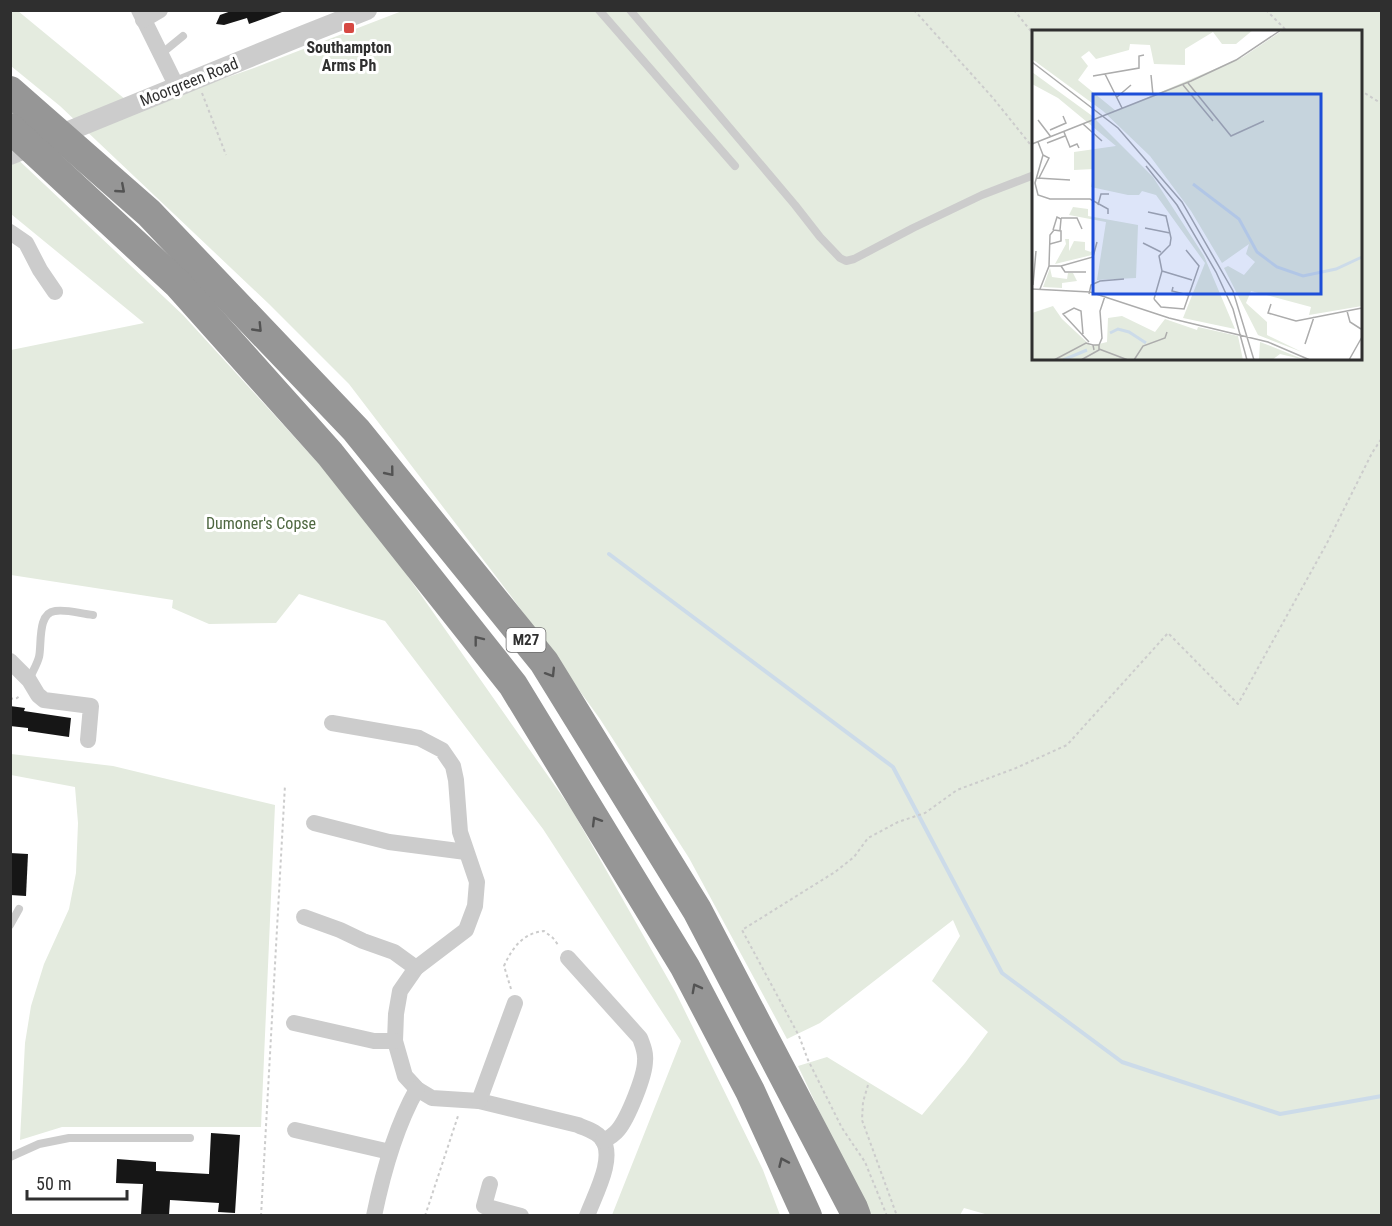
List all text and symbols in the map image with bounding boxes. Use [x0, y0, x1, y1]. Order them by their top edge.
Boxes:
marker: Southampton Arms Ph [342, 21, 356, 35]
inset map [1032, 30, 1362, 360]
place label: Southampton Arms Ph [306, 38, 392, 75]
street label: Moorgreen Road [137, 54, 241, 110]
one-way arrow [114, 182, 125, 193]
one-way arrow [251, 321, 262, 331]
one-way arrow [382, 465, 393, 476]
park label: Dumoner's Copse [206, 514, 316, 533]
road number: M27 [506, 628, 546, 652]
one-way arrow [474, 636, 485, 647]
one-way arrow [543, 667, 555, 677]
one-way arrow [591, 817, 603, 827]
one-way arrow [692, 984, 703, 994]
one-way arrow [778, 1158, 790, 1169]
scale bar [27, 1163, 128, 1201]
text: 50 m [36, 1173, 71, 1194]

